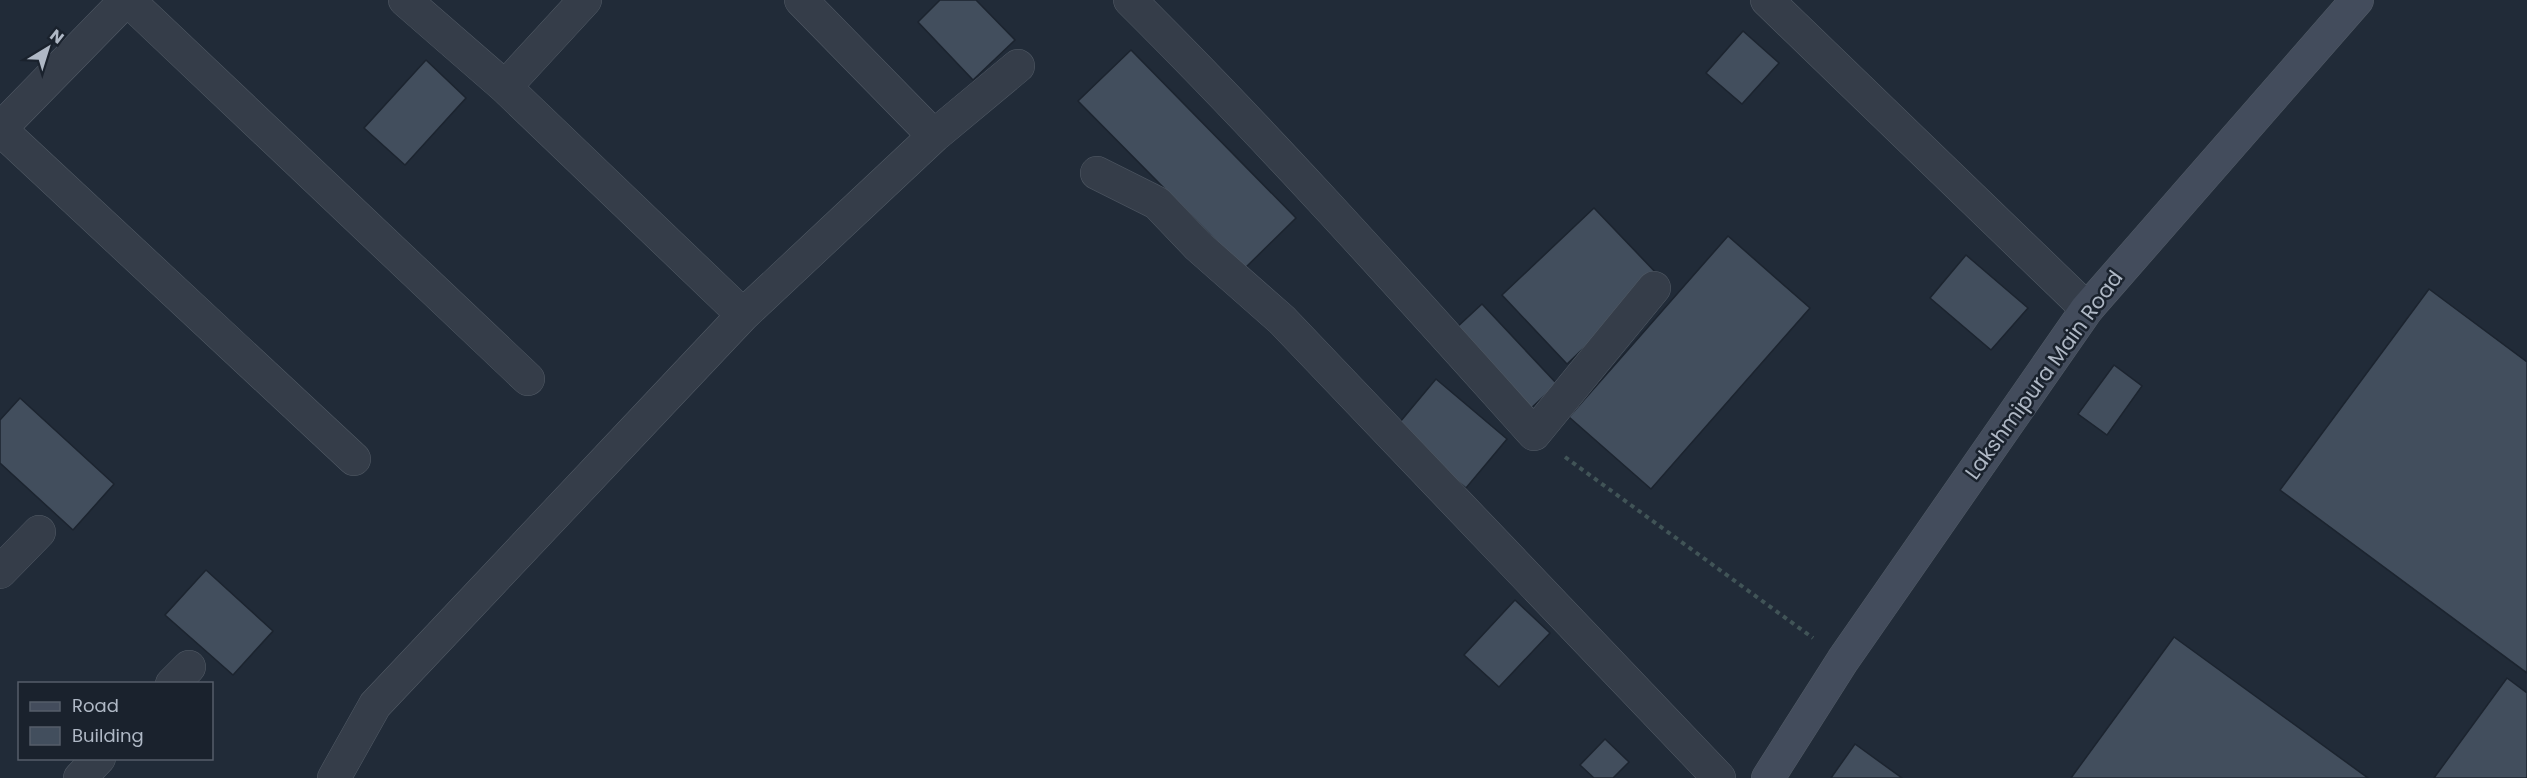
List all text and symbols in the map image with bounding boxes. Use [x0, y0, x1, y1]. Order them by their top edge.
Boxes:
north arrow [18, 18, 78, 78]
text: N [45, 24, 69, 49]
street label: Lakshmipura Main Road [1958, 264, 2129, 485]
legend [18, 682, 213, 760]
text: Road [72, 693, 119, 718]
text: Building [72, 723, 144, 748]

